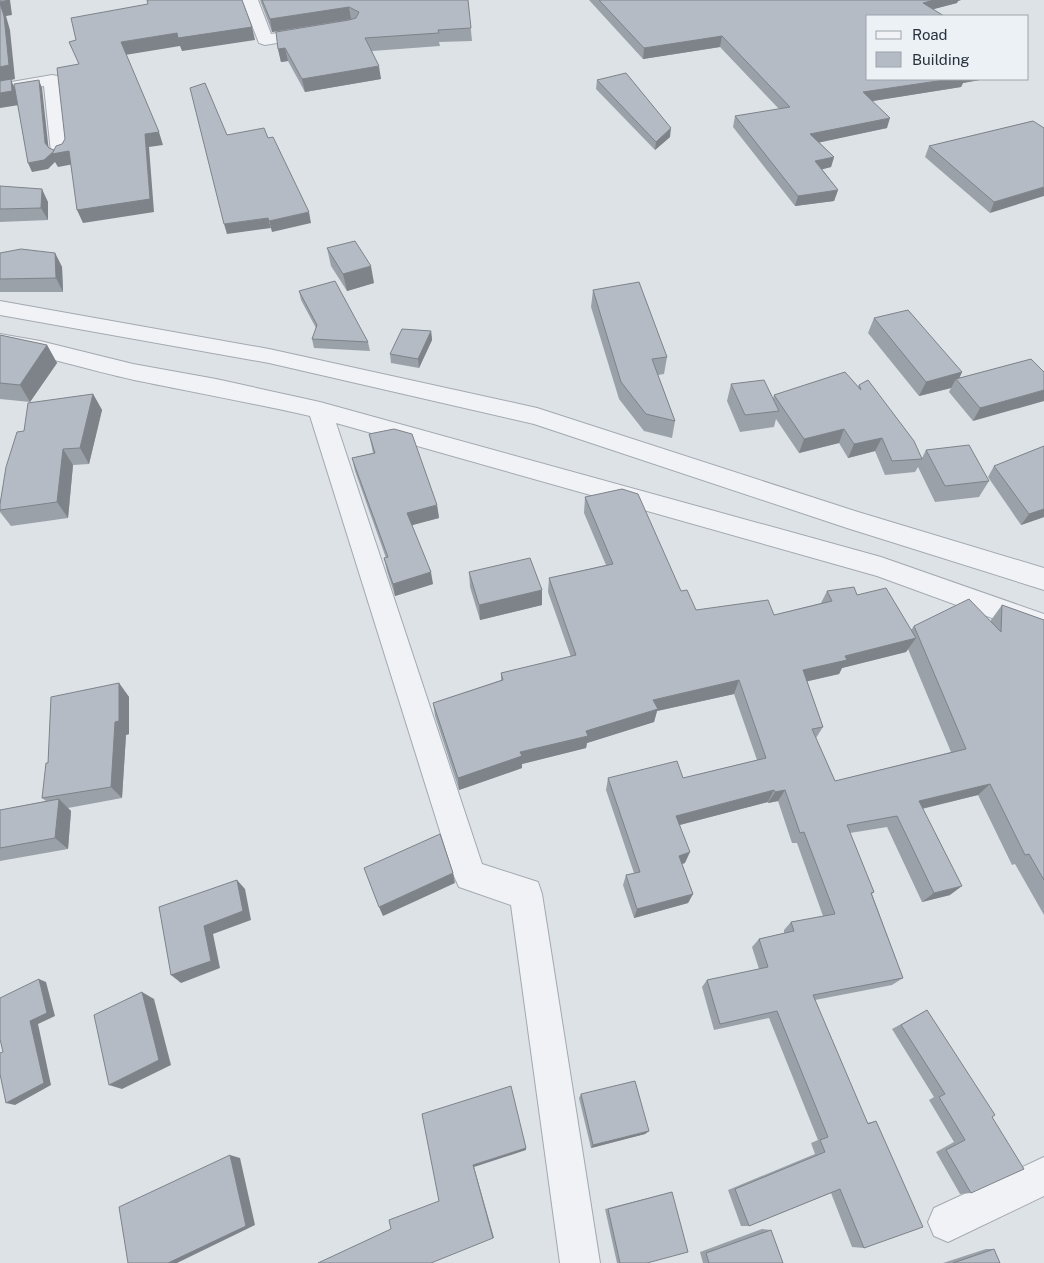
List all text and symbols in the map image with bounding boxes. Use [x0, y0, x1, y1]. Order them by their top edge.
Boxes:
legend [866, 15, 1029, 80]
text: Road [912, 26, 948, 43]
text: Building [912, 51, 970, 68]

